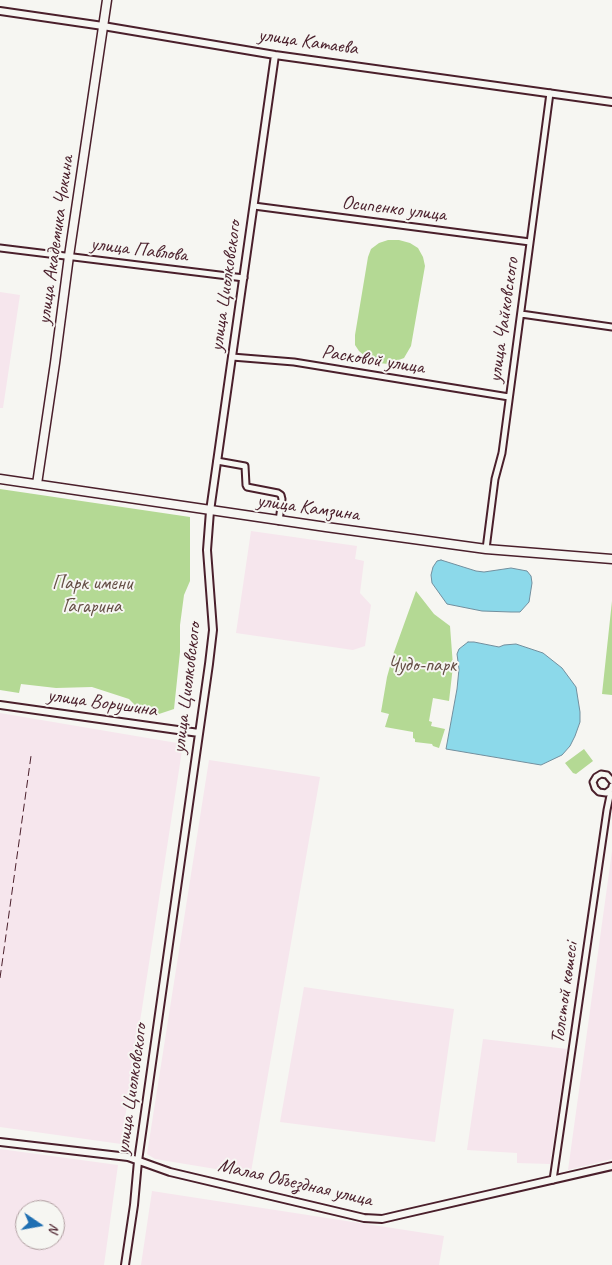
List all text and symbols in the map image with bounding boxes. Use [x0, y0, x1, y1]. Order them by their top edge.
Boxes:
street label: улица Катаева [257, 23, 359, 61]
street label: улица Академика Чокина [32, 154, 80, 326]
street label: Осипенко улица [340, 191, 448, 227]
street label: улица Циолковского [205, 219, 247, 353]
street label: улица Павлова [89, 232, 189, 268]
street label: улица Чайковского [483, 256, 525, 384]
street label: Расковой улица [320, 340, 426, 380]
street label: улица Камзина [255, 489, 361, 527]
park label: Парк имени Гагарина [52, 572, 132, 619]
street label: улица Циолковского [167, 621, 207, 755]
park label: Чудо-парк [388, 654, 456, 678]
street label: улица Ворушина [46, 683, 158, 723]
street label: Толстой көшесі [546, 941, 584, 1045]
street label: улица Циолковского [111, 1022, 153, 1156]
street label: Малая Объездная улица [215, 1154, 375, 1212]
north arrow [15, 1200, 65, 1250]
text: N [45, 1222, 63, 1234]

